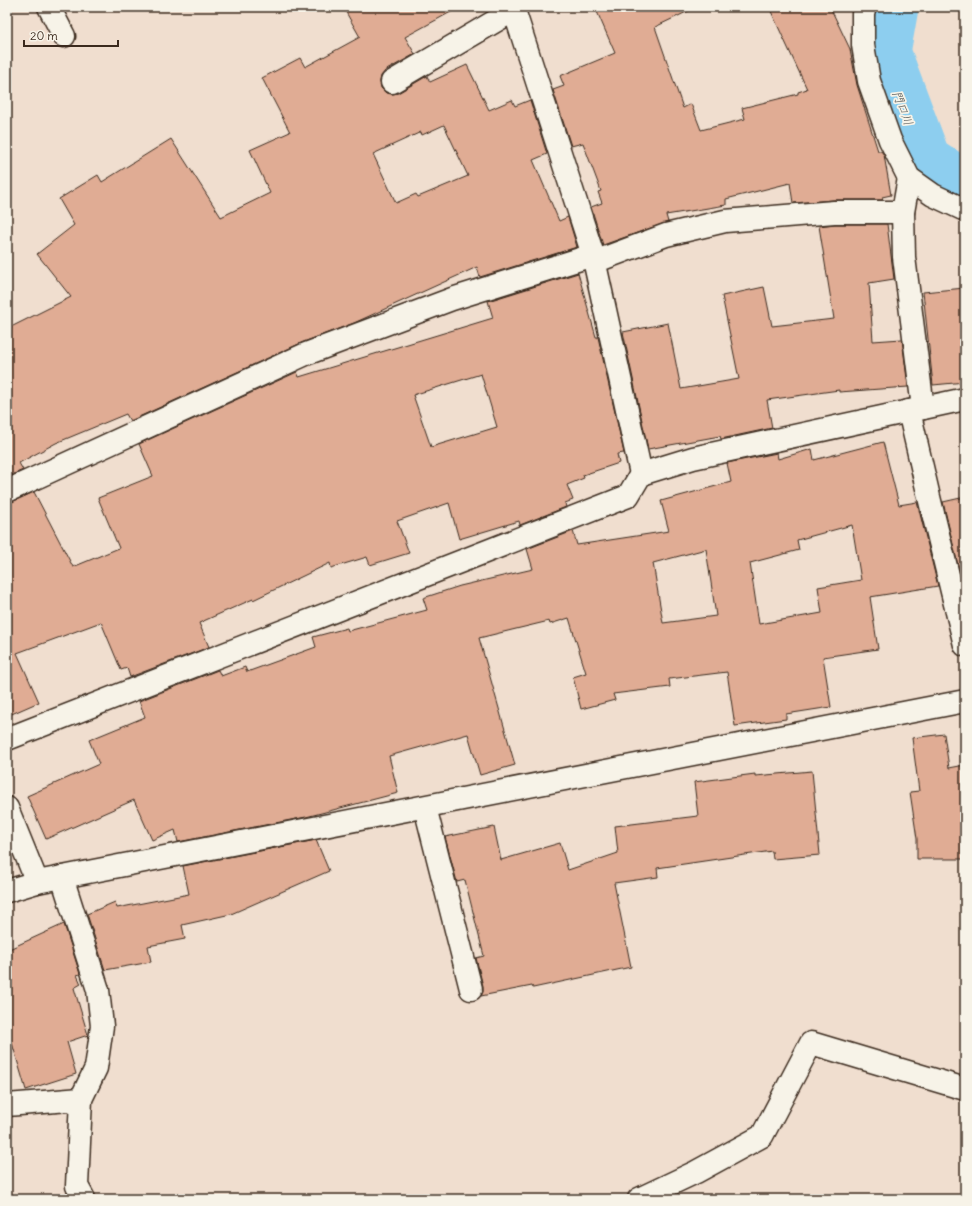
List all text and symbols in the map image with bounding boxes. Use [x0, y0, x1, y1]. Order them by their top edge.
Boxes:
scale bar [24, 22, 118, 48]
text: 20 m [30, 28, 58, 43]
water label: 門口川 [890, 89, 916, 127]

